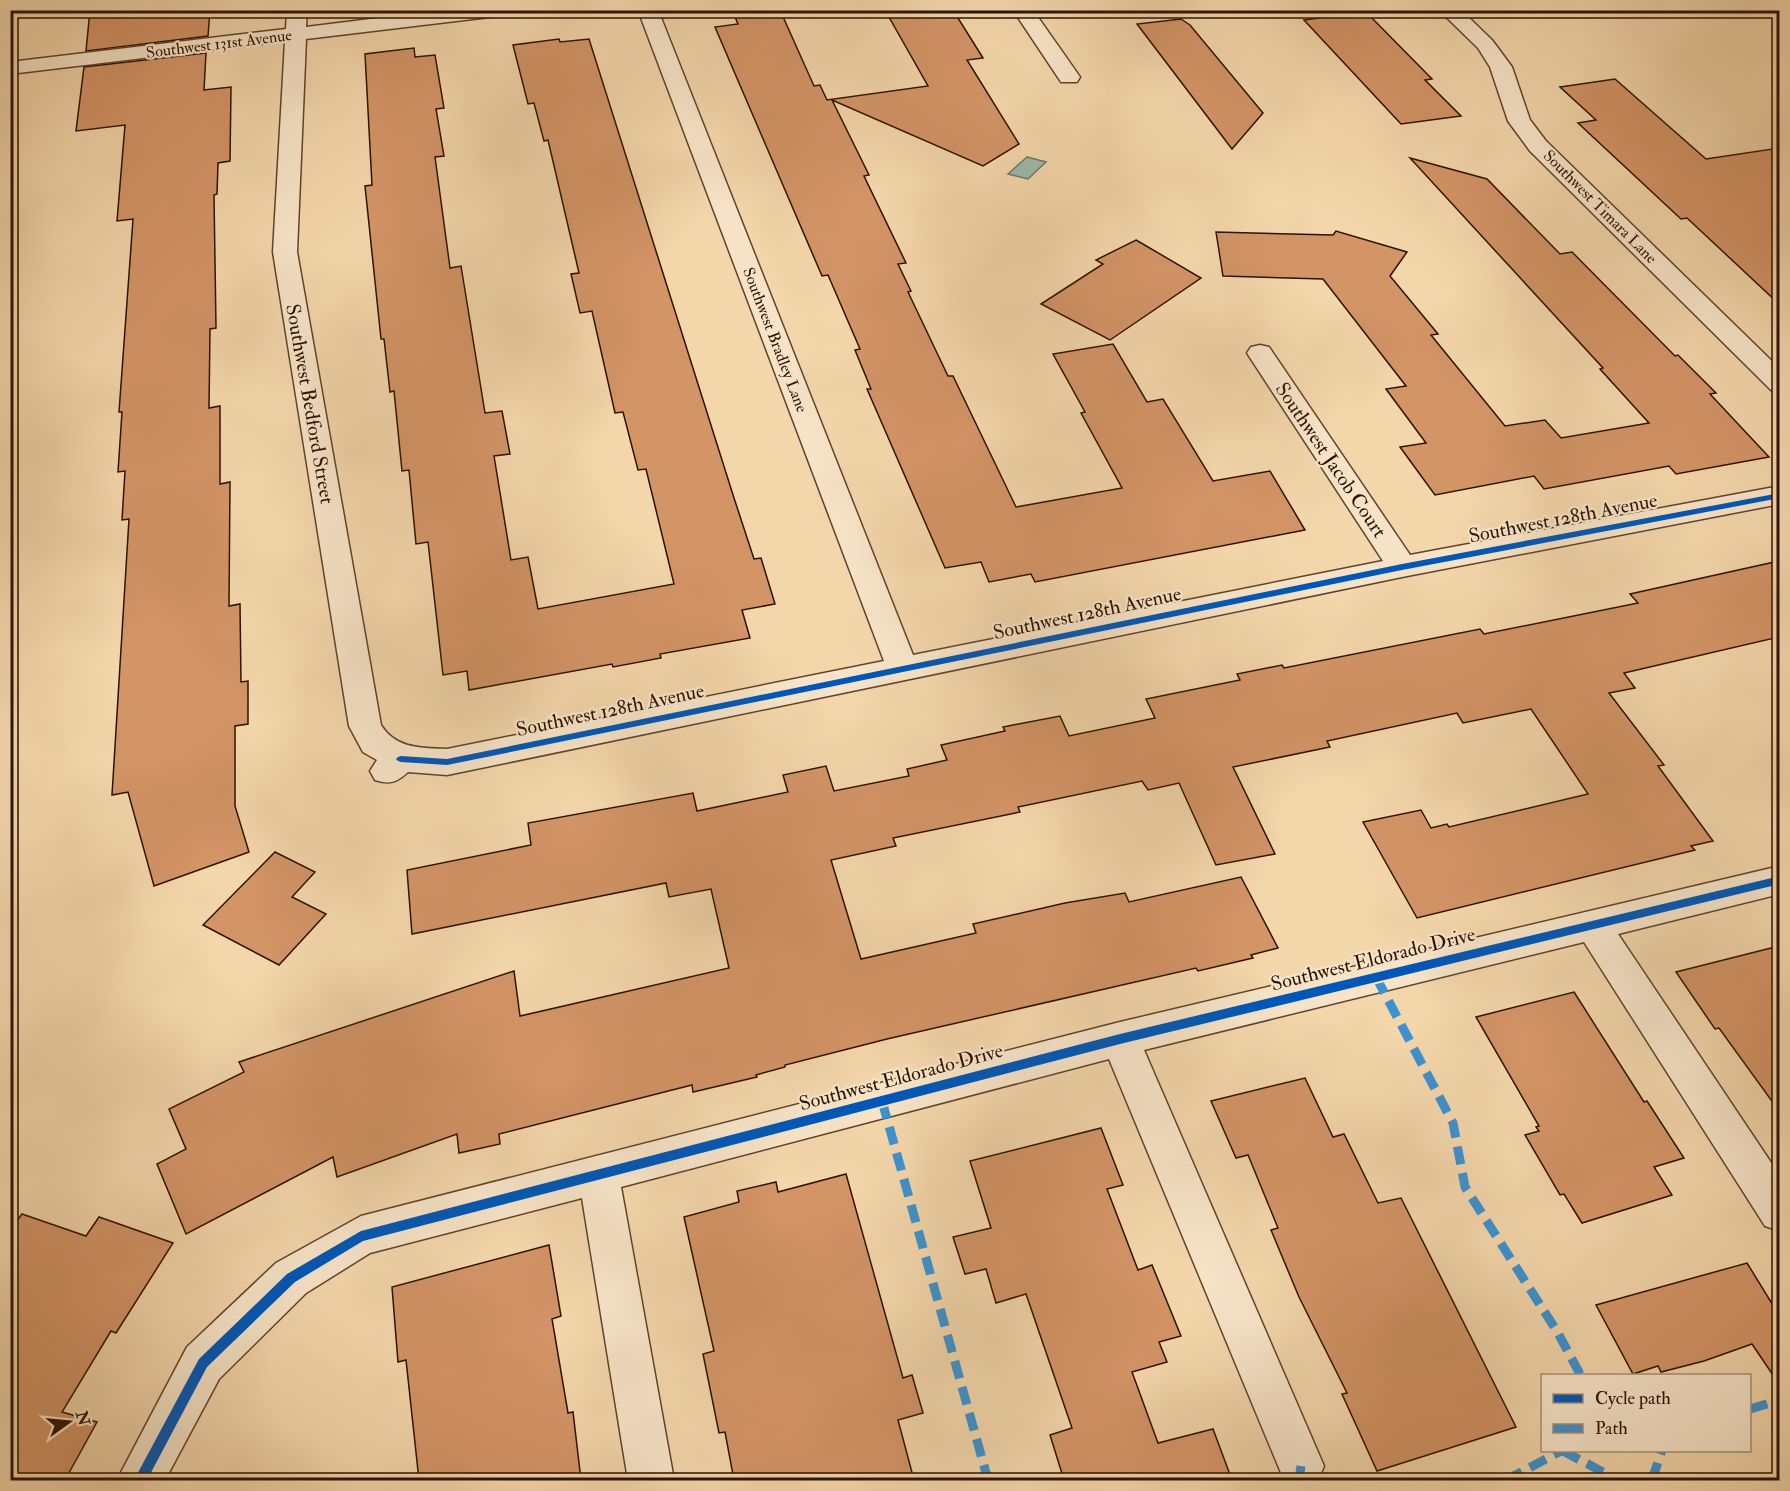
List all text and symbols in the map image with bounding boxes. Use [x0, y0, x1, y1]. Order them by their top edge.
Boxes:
street label: Southwest 131st Avenue [145, 25, 293, 63]
street label: Southwest Timara Lane [1539, 146, 1661, 268]
street label: Southwest Bradley Lane [738, 265, 812, 416]
street label: Southwest Bedford Street [280, 302, 340, 507]
street label: Southwest Jacob Court [1270, 378, 1393, 543]
street label: Southwest 128th Avenue [1467, 487, 1659, 549]
street label: Southwest 128th Avenue [991, 581, 1183, 645]
street label: Southwest 128th Avenue [514, 678, 706, 742]
street label: Southwest Eldorado Drive [1268, 921, 1478, 997]
street label: Southwest Eldorado Drive [796, 1038, 1006, 1116]
legend [1541, 1374, 1751, 1452]
text: Cycle path [1595, 1387, 1671, 1410]
north arrow [39, 1392, 99, 1452]
text: N [71, 1408, 94, 1429]
text: Path [1595, 1417, 1628, 1440]

